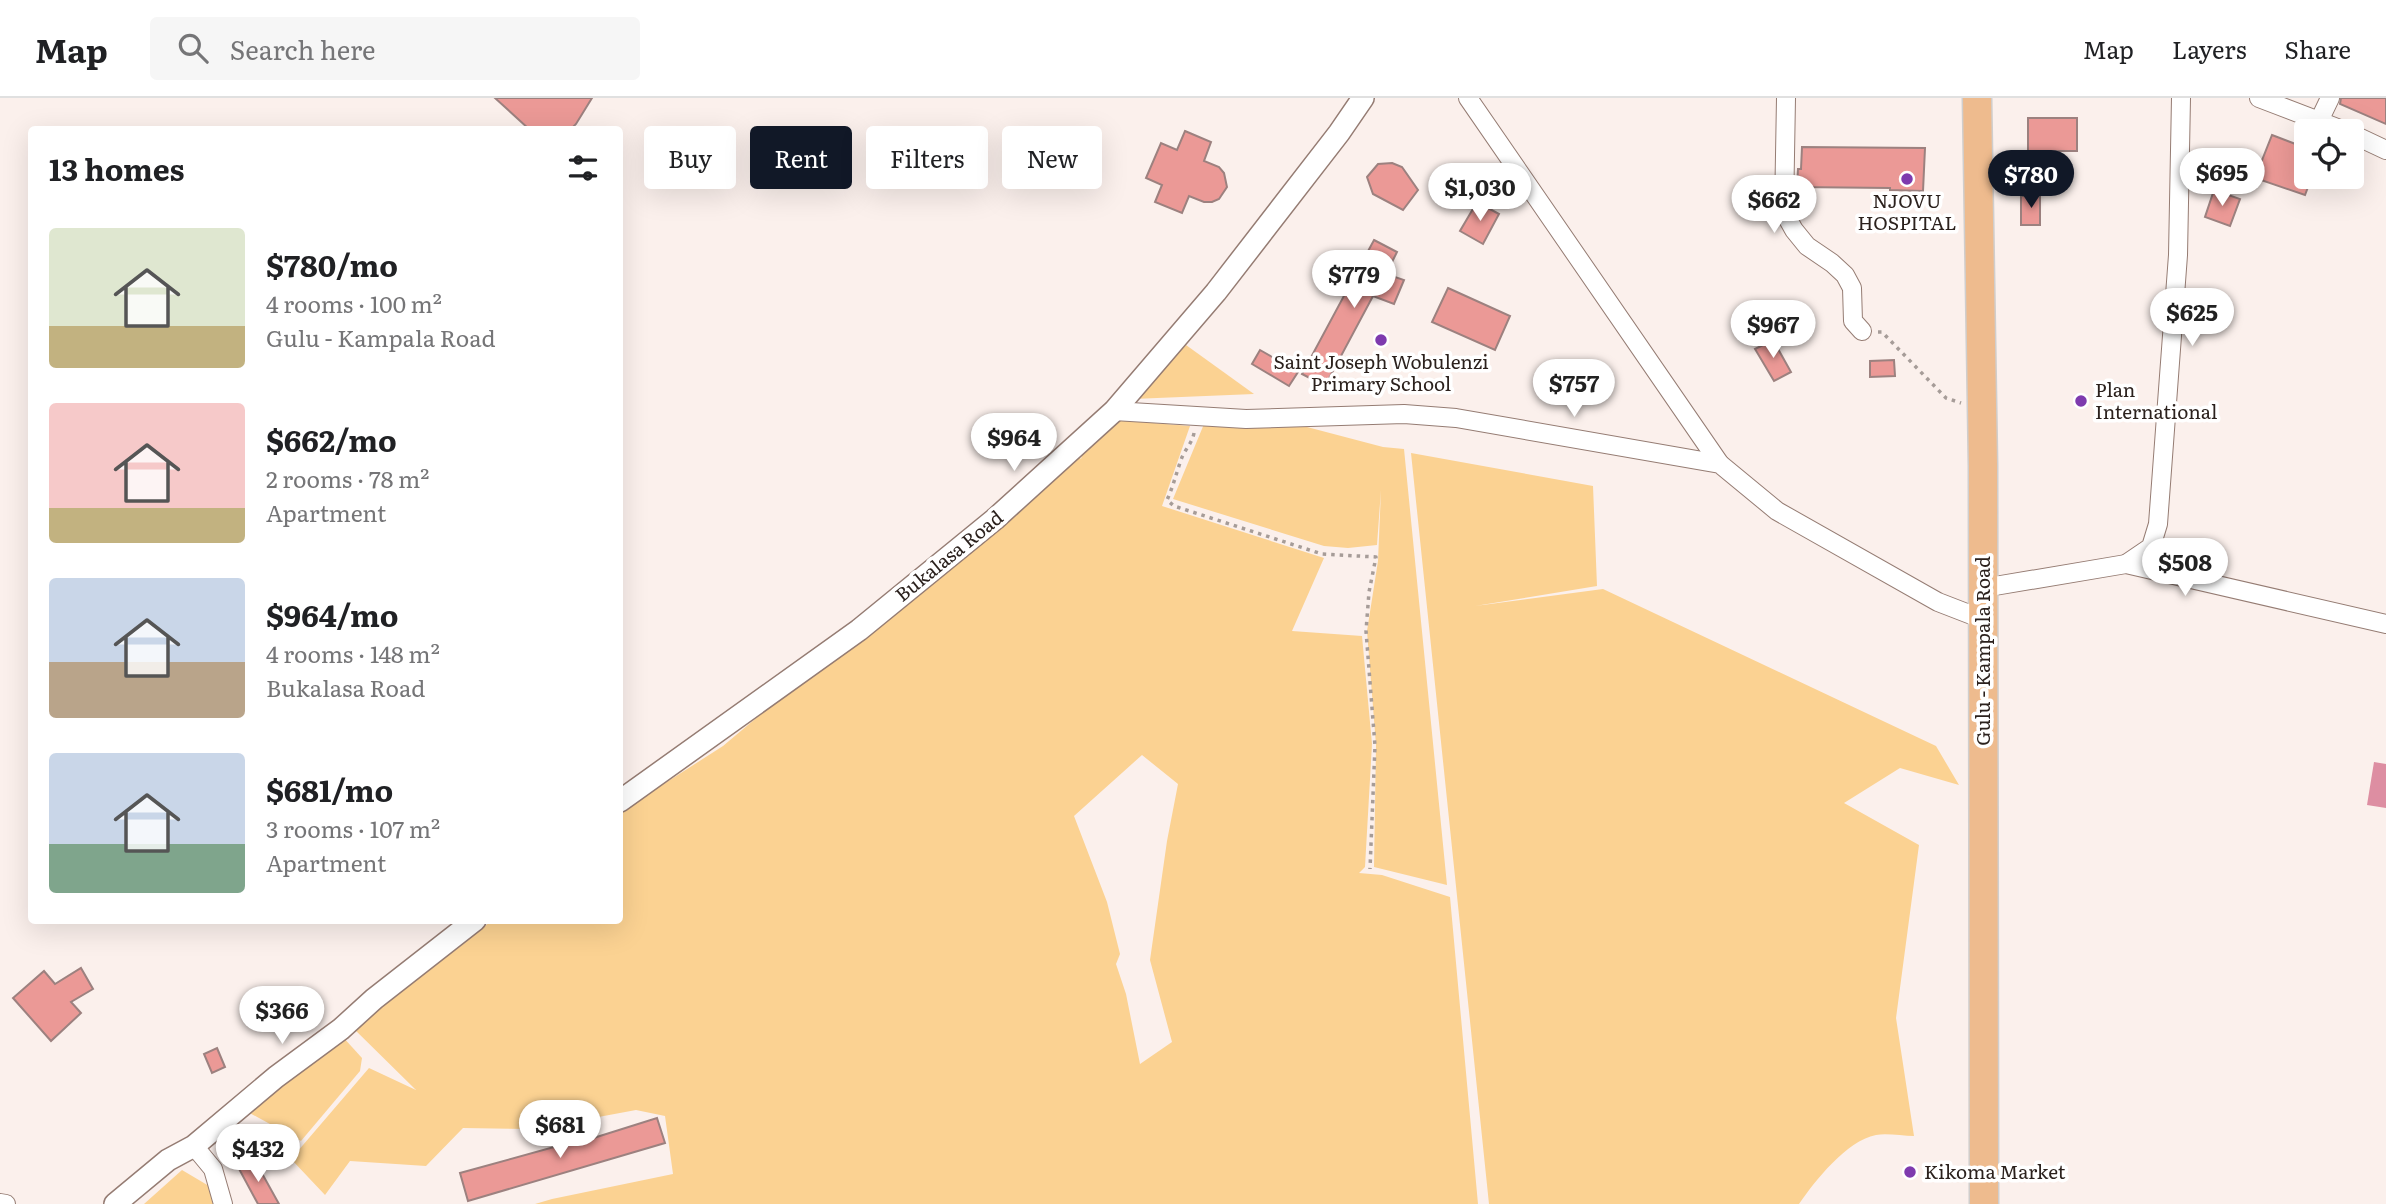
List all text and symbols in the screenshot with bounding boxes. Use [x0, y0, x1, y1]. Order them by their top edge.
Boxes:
search box [150, 17, 640, 80]
text: Map [35, 24, 108, 73]
icon: search [174, 29, 212, 67]
text: Search here [230, 29, 376, 68]
text: Map [2083, 31, 2134, 66]
text: Layers [2172, 31, 2246, 66]
text: Share [2284, 31, 2351, 66]
map controls [2294, 119, 2364, 189]
button: locate [2294, 119, 2364, 189]
chip: Buy [644, 126, 736, 189]
chip: Rent [750, 126, 852, 189]
chip: Filters [866, 126, 988, 189]
chip: New [1002, 126, 1102, 189]
text: 13 homes [49, 146, 185, 190]
pin: $695 [2181, 148, 2263, 208]
icon: filters [564, 149, 602, 187]
pin: $780 [1990, 150, 2072, 210]
text: $695 [2196, 154, 2248, 188]
text: $780 [2004, 156, 2058, 190]
pin: $1,030 [1423, 164, 1537, 223]
text: $1,030 [1444, 169, 1516, 203]
marker: NJOVU HOSPITAL [1899, 171, 1915, 187]
pin: $662 [1733, 176, 1815, 235]
text: $662 [1748, 181, 1800, 215]
place label: NJOVU HOSPITAL [1857, 186, 1957, 236]
text: $780/mo [266, 242, 398, 286]
pin: $779 [1313, 250, 1395, 310]
icon: home [105, 256, 189, 340]
text: $779 [1328, 256, 1380, 290]
text: 4 rooms · 100 m² [266, 286, 442, 320]
pin: $625 [2151, 288, 2233, 348]
text: $625 [2166, 294, 2218, 328]
pin: $967 [1732, 300, 1814, 360]
text: $967 [1747, 306, 1799, 340]
text: Gulu - Kampala Road [266, 320, 495, 354]
marker: Saint Joseph Wobulenzi Primary School [1373, 332, 1389, 348]
place label: Saint Joseph Wobulenzi Primary School [1273, 347, 1489, 397]
pin: $757 [1533, 360, 1615, 419]
text: $757 [1549, 365, 1599, 399]
place label: Plan International [2095, 375, 2217, 425]
marker: Plan International [2073, 393, 2089, 409]
pin: $964 [973, 414, 1055, 473]
text: $662/mo [266, 417, 397, 461]
text: $964 [987, 419, 1041, 453]
icon: home [105, 431, 189, 515]
text: 2 rooms · 78 m² [266, 461, 429, 495]
text: Apartment [266, 495, 386, 529]
street label: Bukalasa Road [888, 503, 1009, 607]
pin: $508 [2144, 538, 2226, 598]
text: $508 [2158, 544, 2212, 578]
street label: Gulu - Kampala Road [1968, 556, 1996, 746]
text: $964/mo [266, 592, 398, 636]
icon: home [105, 606, 189, 690]
text: 4 rooms · 148 m² [266, 636, 440, 670]
text: Bukalasa Road [266, 670, 425, 704]
text: $681/mo [266, 767, 393, 811]
icon: home [105, 781, 189, 865]
text: 3 rooms · 107 m² [266, 811, 440, 845]
text: Apartment [266, 845, 386, 879]
pin: $366 [241, 986, 323, 1046]
text: $366 [255, 992, 309, 1026]
pin: $681 [519, 1100, 601, 1160]
text: $681 [535, 1106, 585, 1140]
pin: $432 [217, 1124, 299, 1184]
text: $432 [232, 1130, 284, 1164]
place label: Kikoma Market [1924, 1157, 2066, 1185]
marker: Kikoma Market [1902, 1164, 1918, 1180]

